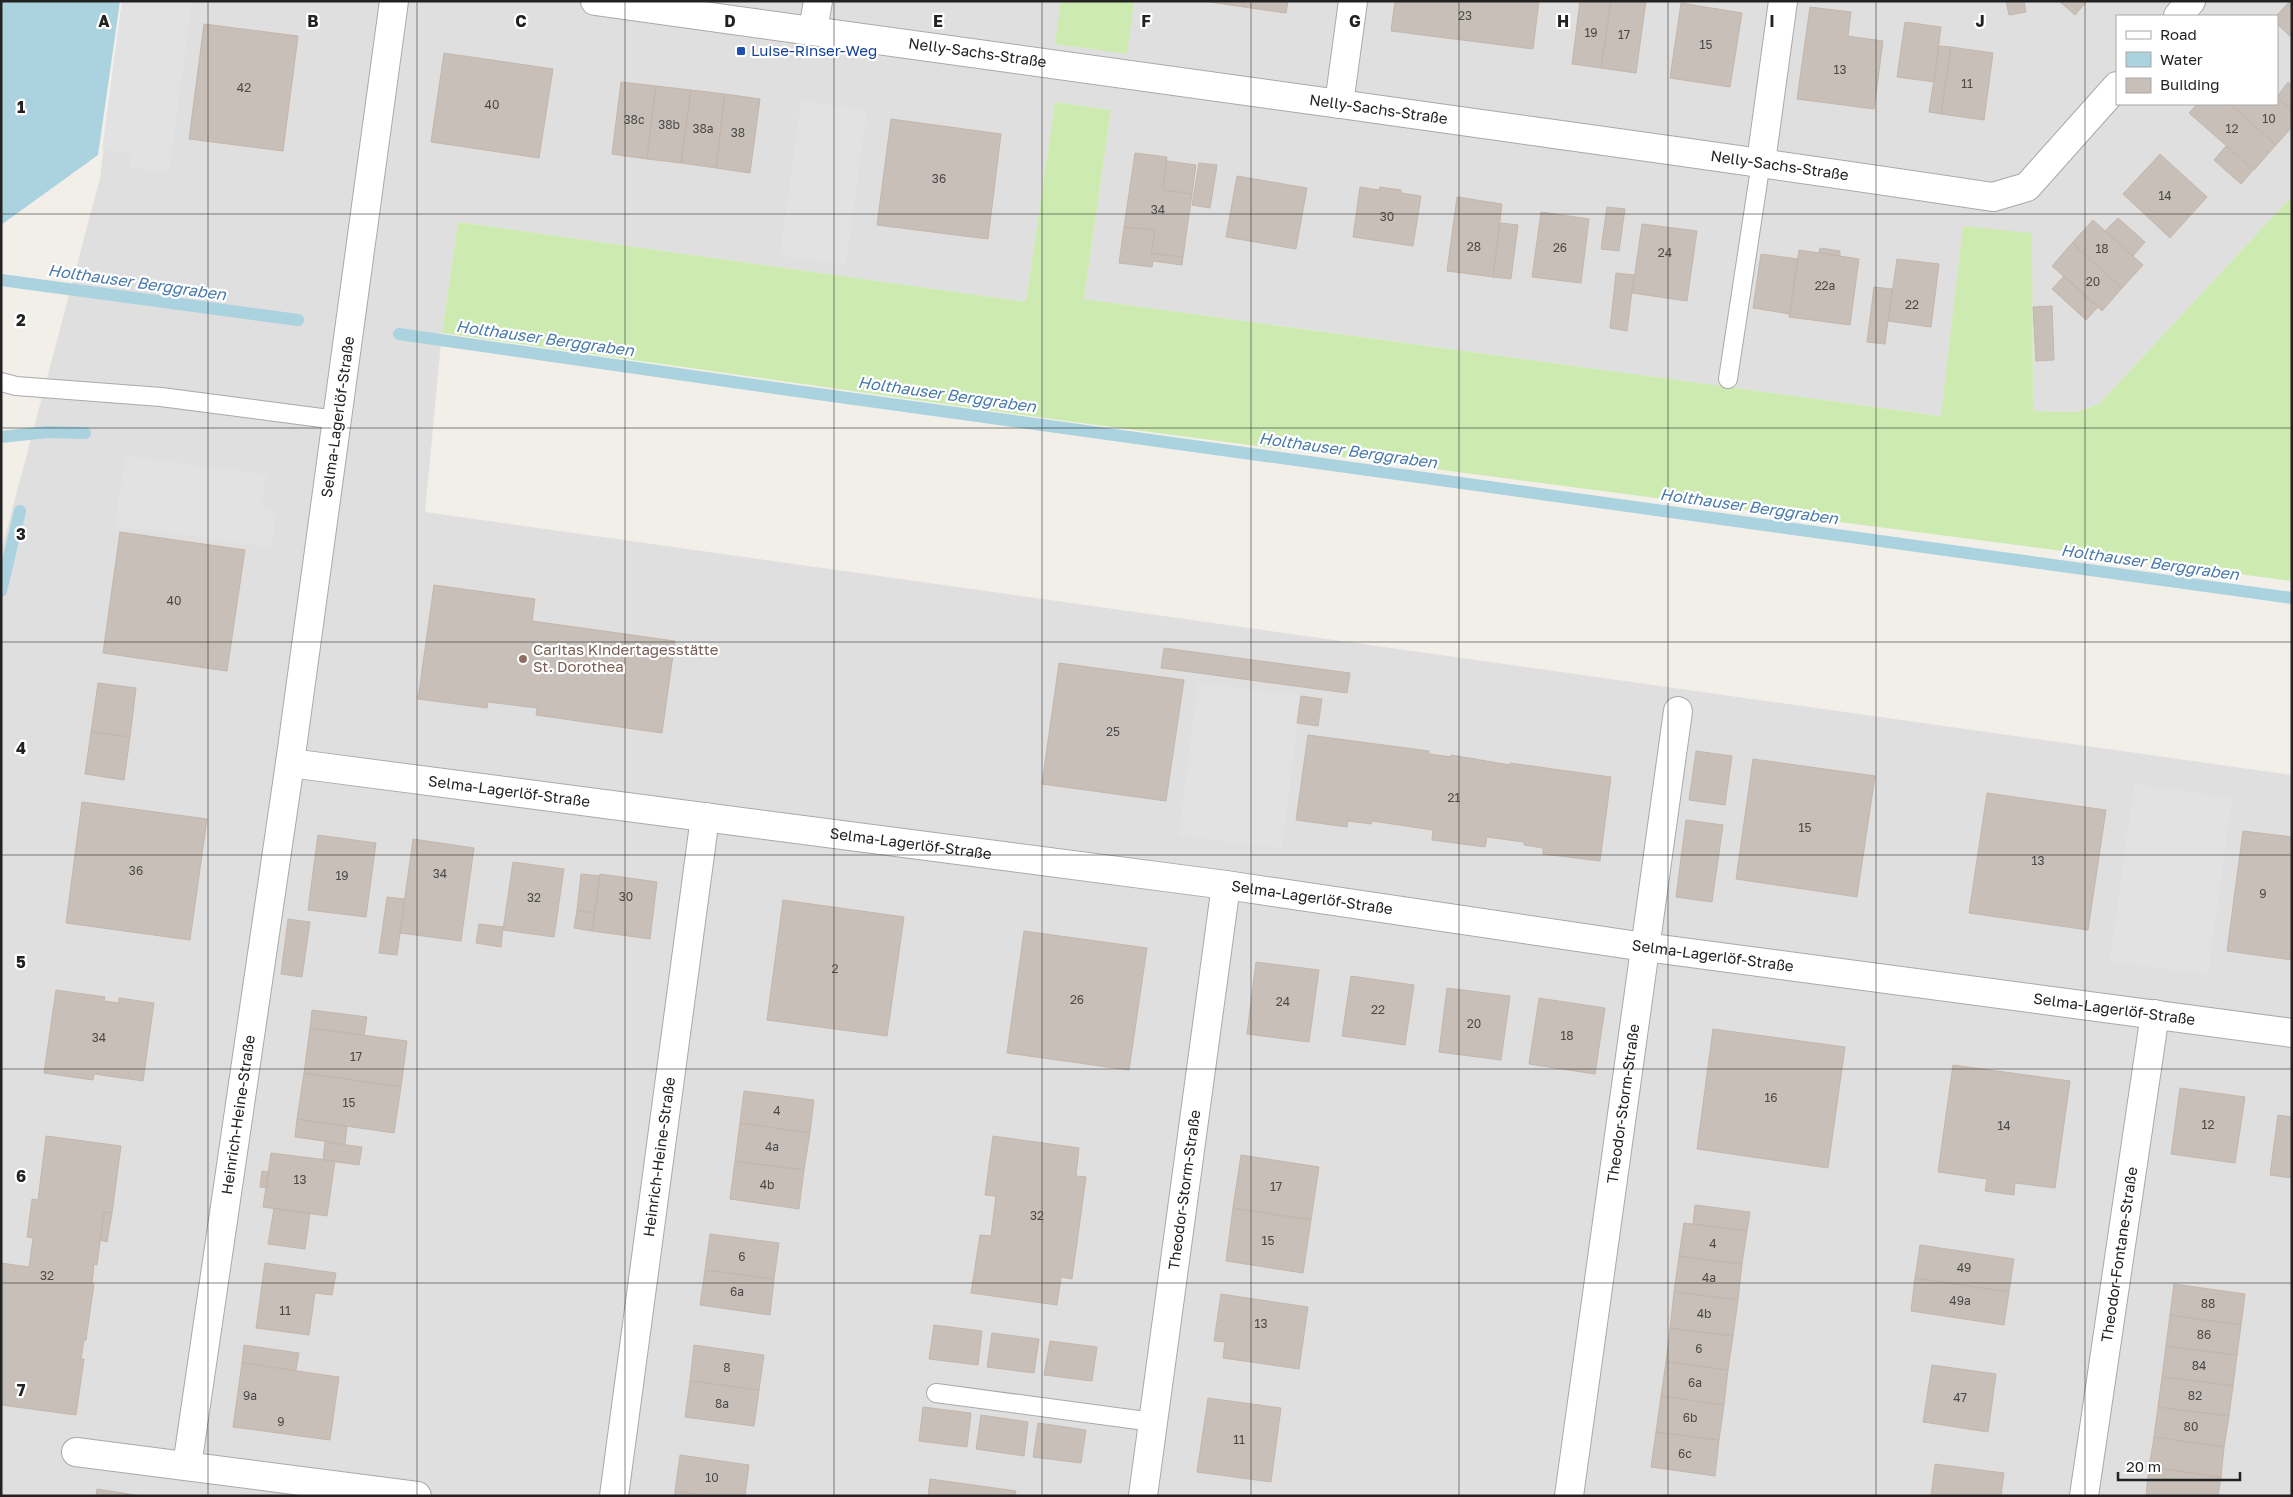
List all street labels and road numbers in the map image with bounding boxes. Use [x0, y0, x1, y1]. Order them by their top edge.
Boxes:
street label: Nelly-Sachs-Straße [907, 33, 1048, 70]
street label: Nelly-Sachs-Straße [1308, 90, 1449, 127]
street label: Nelly-Sachs-Straße [1710, 146, 1850, 184]
street label: Selma-Lagerlöf-Straße [317, 335, 357, 499]
street label: Selma-Lagerlöf-Straße [427, 771, 592, 810]
street label: Selma-Lagerlöf-Straße [829, 823, 993, 862]
street label: Selma-Lagerlöf-Straße [1230, 876, 1394, 918]
street label: Selma-Lagerlöf-Straße [1631, 935, 1795, 975]
street label: Selma-Lagerlöf-Straße [2032, 989, 2197, 1028]
street label: Theodor-Storm-Straße [1602, 1022, 1643, 1185]
street label: Heinrich-Heine-Straße [217, 1033, 258, 1196]
street label: Heinrich-Heine-Straße [639, 1076, 678, 1238]
street label: Theodor-Storm-Straße [1164, 1108, 1203, 1271]
street label: Theodor-Fontane-Straße [2097, 1165, 2140, 1343]

